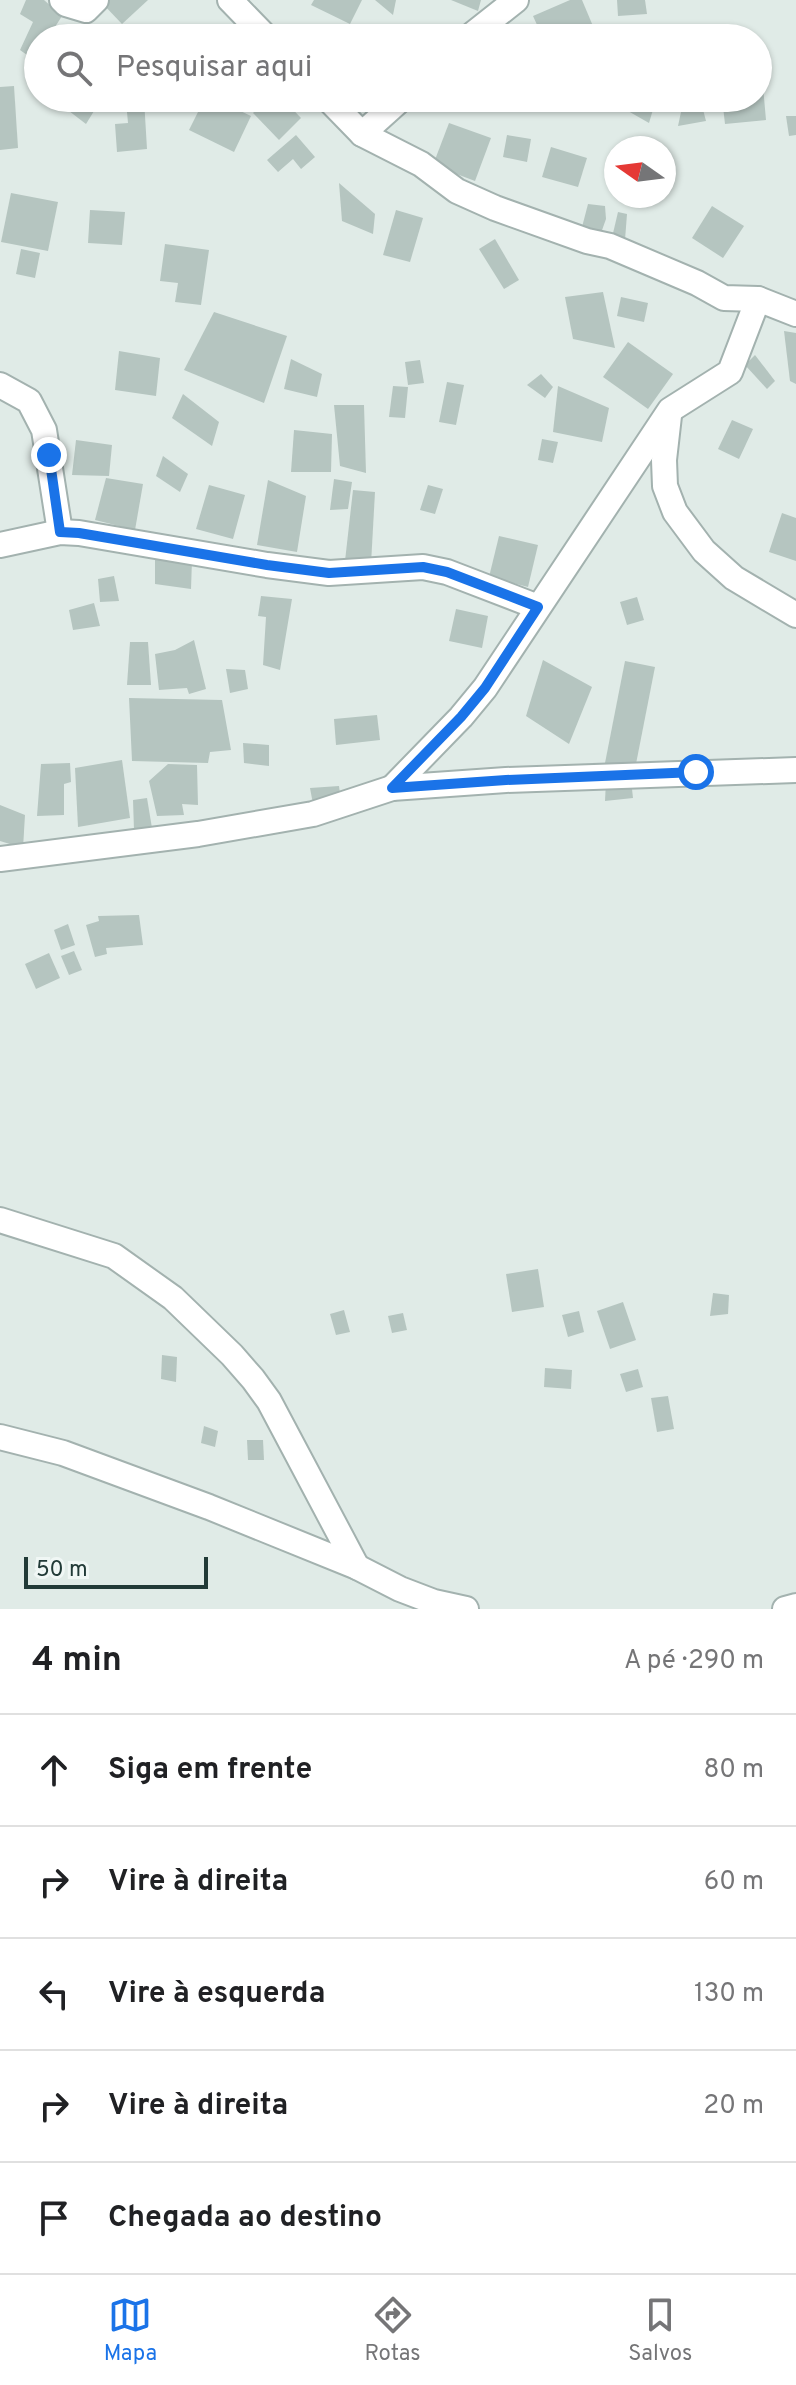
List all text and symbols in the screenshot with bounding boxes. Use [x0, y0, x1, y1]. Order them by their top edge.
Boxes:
search box [24, 24, 772, 112]
icon: search [52, 46, 96, 90]
text: Pesquisar aqui [116, 50, 312, 87]
north arrow [604, 136, 676, 208]
route end [31, 437, 67, 473]
route start [678, 754, 714, 790]
scale bar [24, 1553, 208, 1589]
text: 50 m [36, 1557, 88, 1584]
text: 4 min [32, 1640, 122, 1683]
text: A pé · 290 m [624, 1645, 764, 1678]
icon: ahead [32, 1748, 76, 1792]
text: Siga em frente [108, 1752, 312, 1789]
text: 80 m [704, 1754, 764, 1787]
icon: right [32, 1860, 76, 1904]
text: Vire à direita [108, 1864, 288, 1901]
text: 60 m [704, 1866, 764, 1899]
icon: left [32, 1972, 76, 2016]
text: Vire à esquerda [108, 1976, 325, 2013]
text: 130 m [694, 1978, 764, 2011]
icon: right [32, 2084, 76, 2128]
text: Vire à direita [108, 2088, 288, 2125]
text: 20 m [703, 2090, 764, 2123]
icon: arrive [32, 2196, 76, 2240]
text: Chegada ao destino [108, 2200, 382, 2237]
tab: Mapa [104, 2293, 157, 2368]
tab: Rotas [365, 2293, 421, 2368]
tab: Salvos [628, 2293, 692, 2368]

